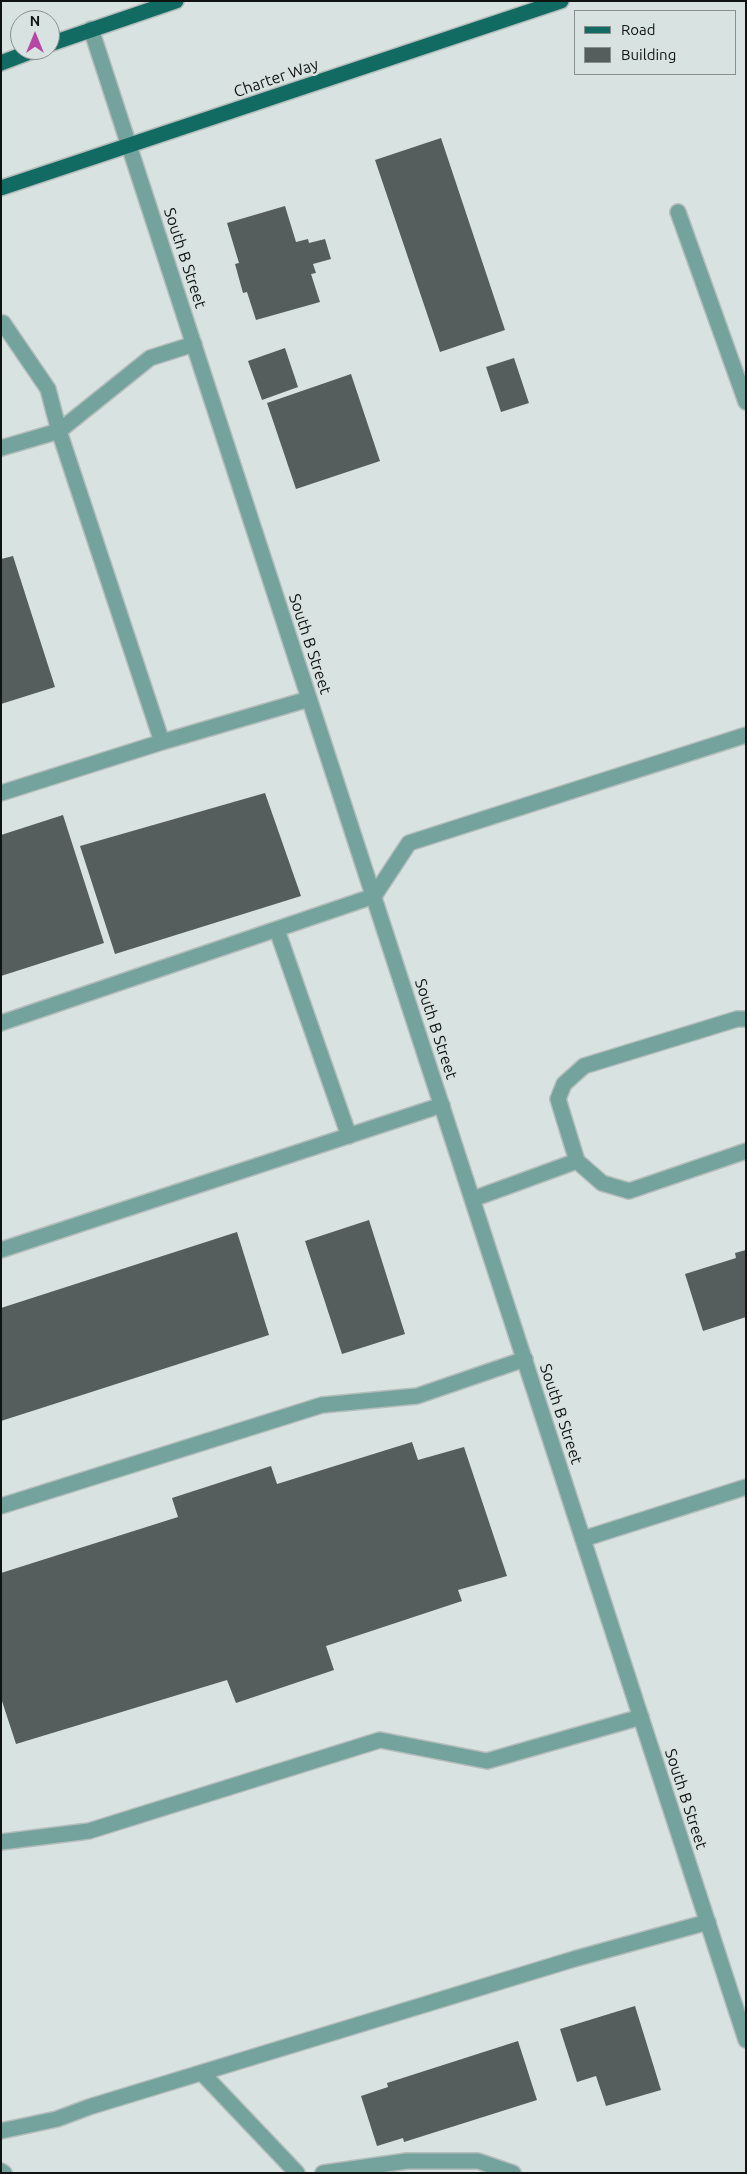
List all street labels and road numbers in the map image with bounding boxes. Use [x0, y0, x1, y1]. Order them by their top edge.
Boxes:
street label: Charter Way [231, 55, 321, 101]
street label: South B Street [160, 205, 210, 311]
street label: South B Street [285, 591, 335, 697]
street label: South B Street [411, 976, 461, 1082]
street label: South B Street [536, 1361, 586, 1467]
street label: South B Street [661, 1746, 711, 1852]

